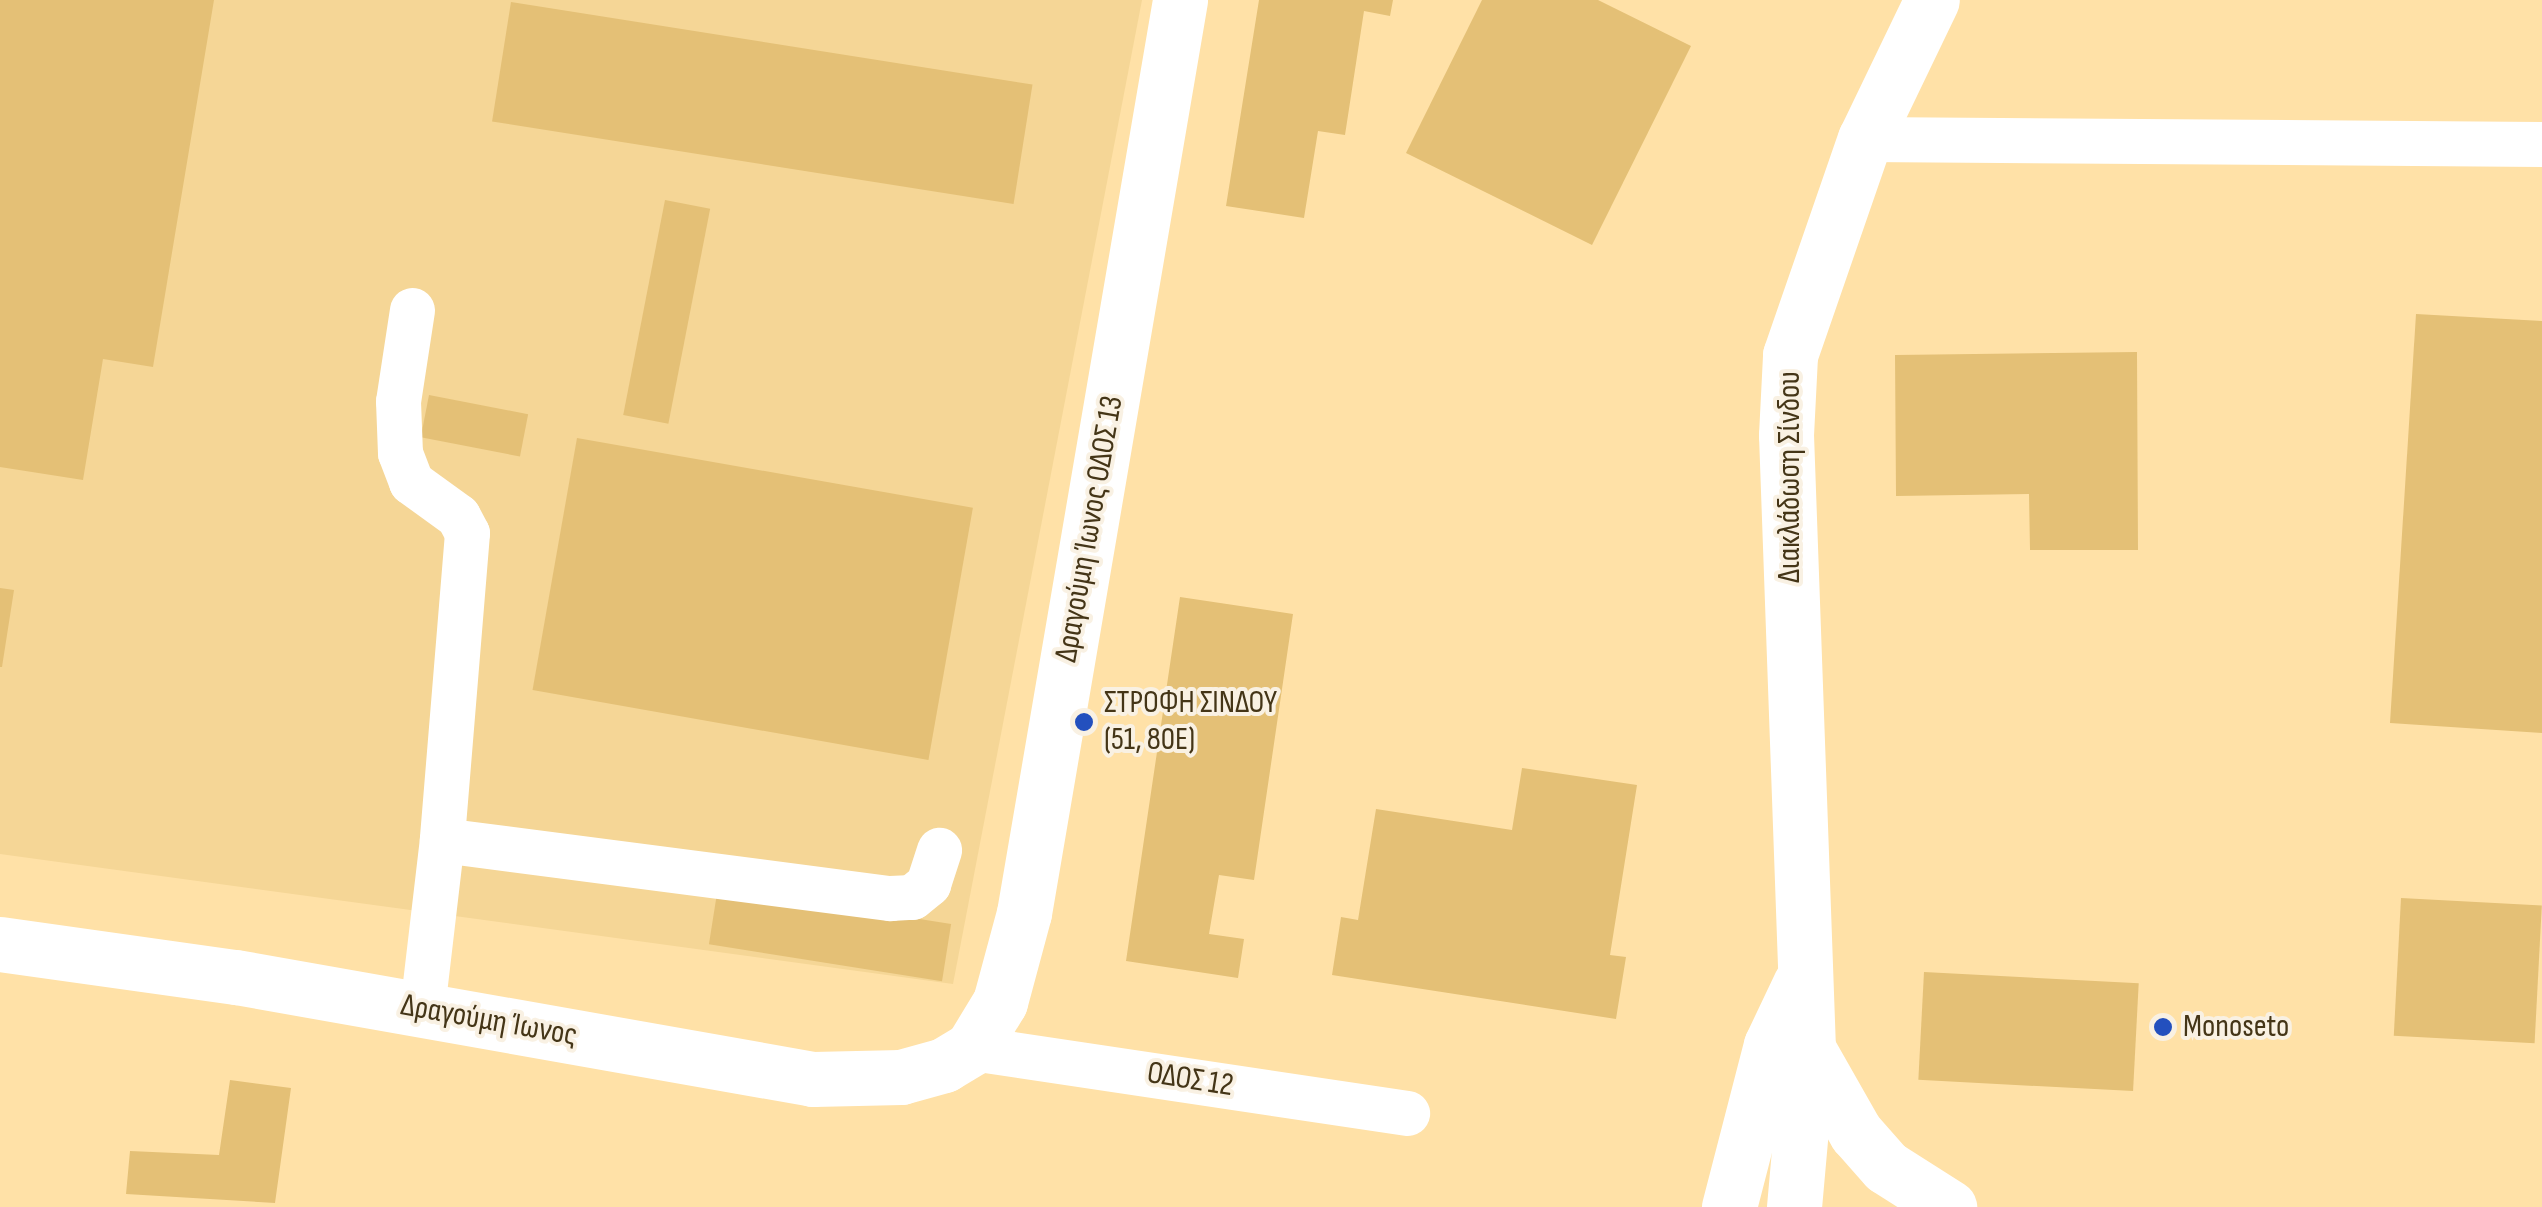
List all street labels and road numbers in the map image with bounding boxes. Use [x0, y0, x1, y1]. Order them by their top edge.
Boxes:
street label: Διακλάδωση Σίνδου [1771, 371, 1809, 583]
street label: Δραγούμη Ίωνος ΟΔΟΣ 13 [1048, 393, 1132, 665]
street label: Δραγούμη Ίωνος [398, 987, 580, 1055]
street label: ΟΔΟΣ 12 [1144, 1054, 1236, 1106]

